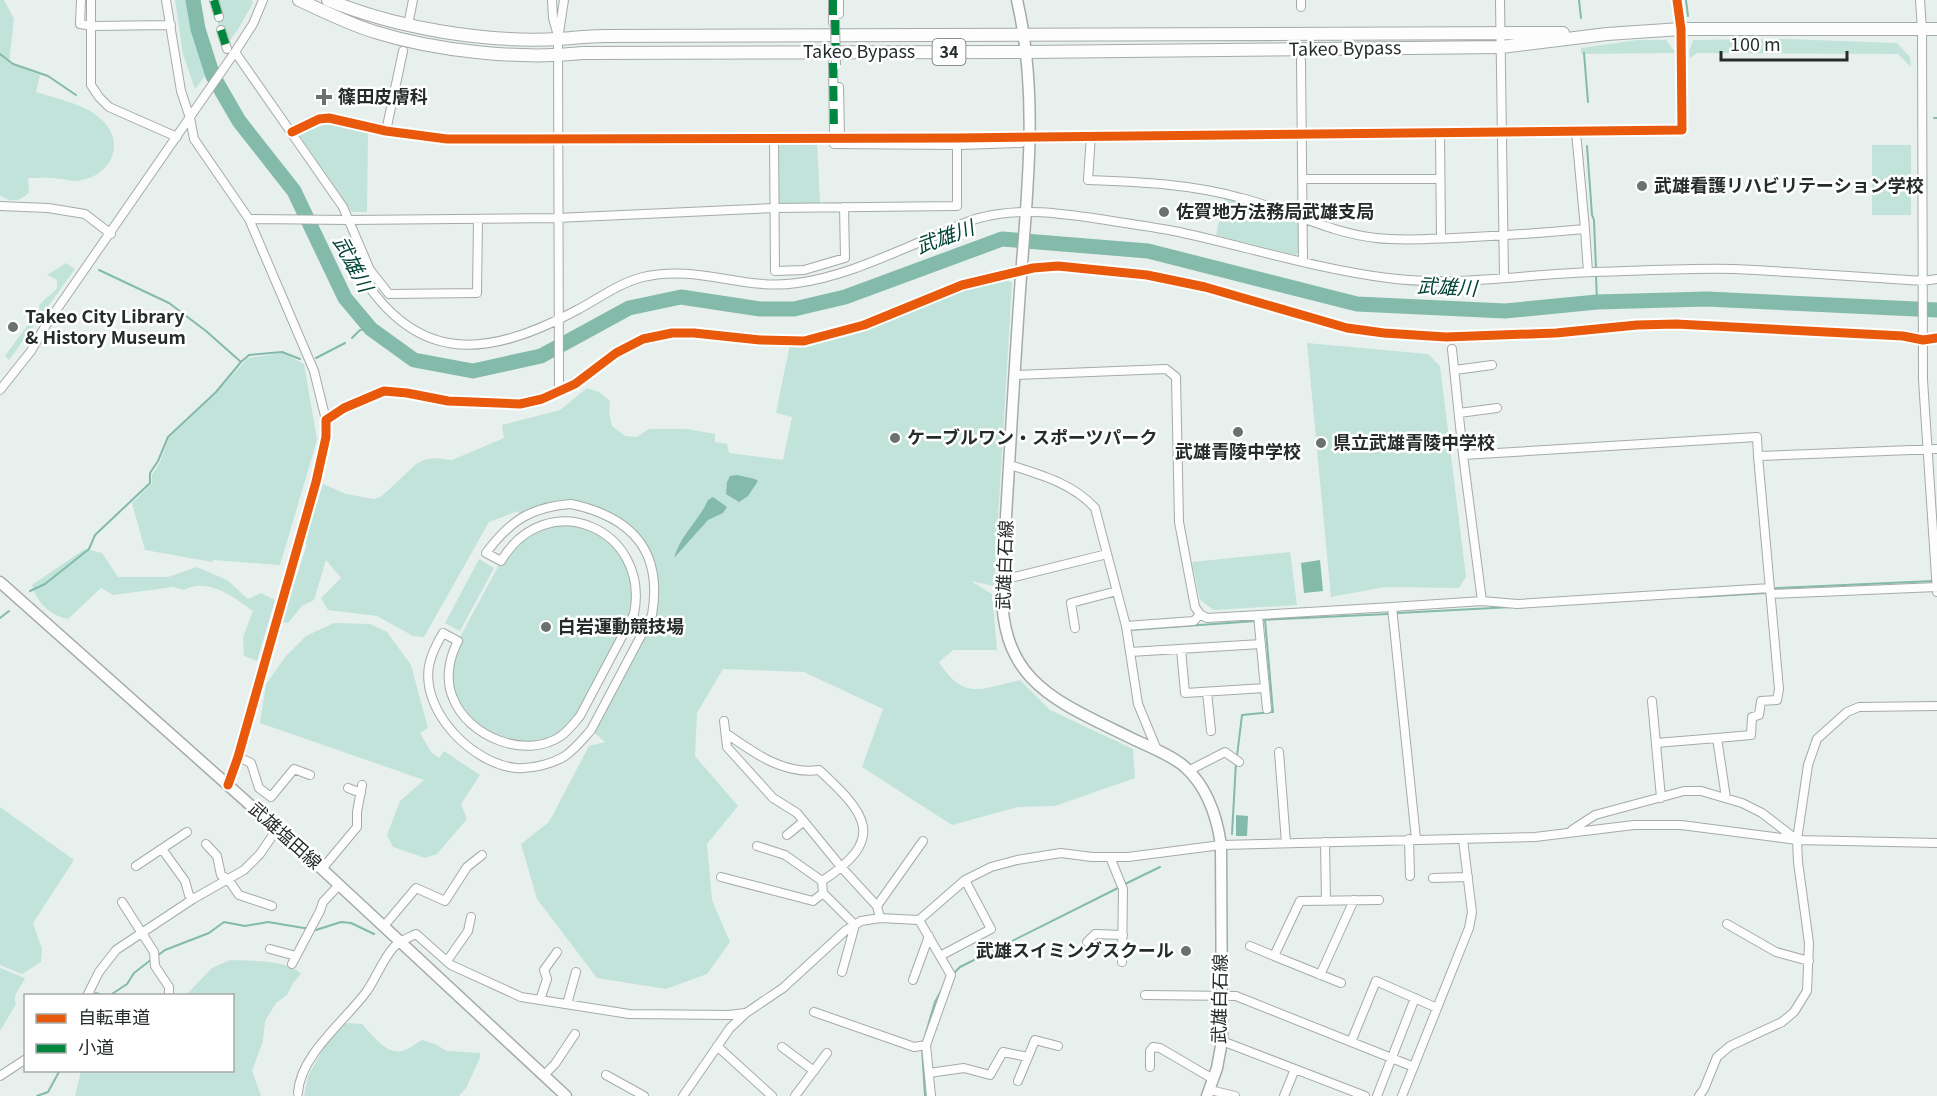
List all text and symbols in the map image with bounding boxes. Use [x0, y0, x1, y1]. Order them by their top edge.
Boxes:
scale bar [1721, 24, 1847, 62]
text: 100 m [1730, 30, 1781, 56]
street label: Takeo Bypass [1288, 33, 1401, 61]
street label: Takeo Bypass [803, 37, 915, 63]
road number: 34 [932, 39, 966, 65]
place label: 篠田皮膚科 [338, 82, 428, 108]
marker: 篠田皮膚科 [315, 88, 333, 106]
place label: 武雄看護リハビリテーション学校 [1654, 171, 1924, 197]
marker: 武雄看護リハビリテーション学校 [1635, 179, 1649, 193]
place label: 佐賀地方法務局武雄支局 [1176, 197, 1374, 223]
marker: 佐賀地方法務局武雄支局 [1157, 205, 1171, 219]
water label: 武雄川 [911, 211, 980, 259]
water label: 武雄川 [327, 230, 382, 298]
water label: 武雄川 [1416, 269, 1480, 302]
place label: Takeo City Library & History Museum [25, 302, 186, 349]
marker: Takeo City Library & History Museum [6, 320, 20, 334]
place label: ケーブルワン・スポーツパーク [907, 423, 1158, 449]
marker: 武雄青陵中学校 [1231, 425, 1245, 439]
place label: 県立武雄青陵中学校 [1333, 428, 1495, 454]
marker: ケーブルワン・スポーツパーク [888, 431, 902, 445]
marker: 県立武雄青陵中学校 [1314, 436, 1328, 450]
place label: 武雄青陵中学校 [1175, 437, 1301, 463]
street label: 武雄白石線 [988, 520, 1018, 610]
place label: 白岩運動競技場 [558, 612, 684, 638]
marker: 白岩運動競技場 [539, 620, 553, 634]
street label: 武雄塩田線 [244, 795, 328, 874]
place label: 武雄スイミングスクール [976, 936, 1174, 962]
marker: 武雄スイミングスクール [1179, 944, 1193, 958]
street label: 武雄白石線 [1204, 954, 1232, 1044]
legend [24, 994, 234, 1072]
text: 自転車道 [78, 1003, 150, 1029]
text: 小道 [78, 1033, 114, 1059]

